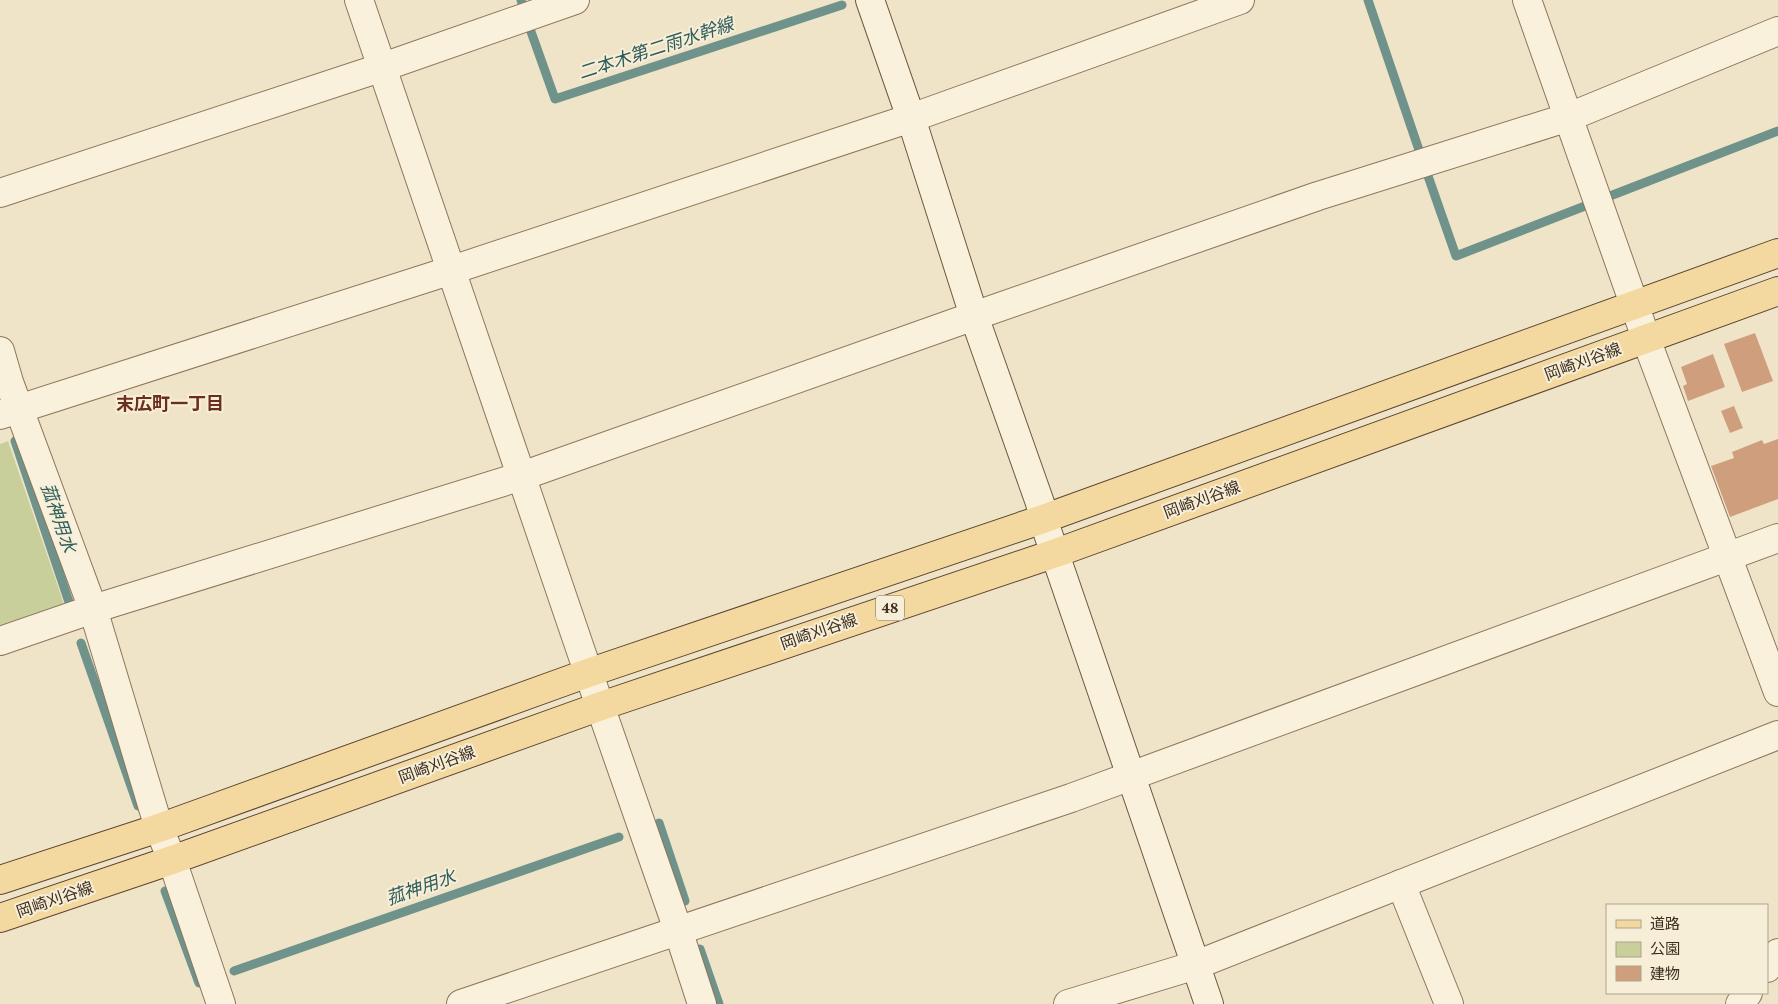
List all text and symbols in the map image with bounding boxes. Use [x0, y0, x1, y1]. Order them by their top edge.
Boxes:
water label: 二本木第二雨水幹線 [575, 11, 739, 87]
street label: 岡崎刈谷線 [1541, 337, 1625, 387]
district label: 末広町一丁目 [116, 391, 224, 418]
street label: 岡崎刈谷線 [1160, 475, 1244, 525]
water label: 菰神用水 [34, 480, 83, 558]
road number: 48 [876, 596, 904, 620]
street label: 岡崎刈谷線 [777, 608, 861, 656]
street label: 岡崎刈谷線 [395, 740, 479, 790]
water label: 菰神用水 [383, 863, 461, 912]
street label: 岡崎刈谷線 [13, 876, 97, 924]
legend [1606, 904, 1768, 994]
text: 道路 [1650, 913, 1680, 936]
text: 公園 [1650, 938, 1680, 961]
text: 建物 [1650, 963, 1680, 986]

